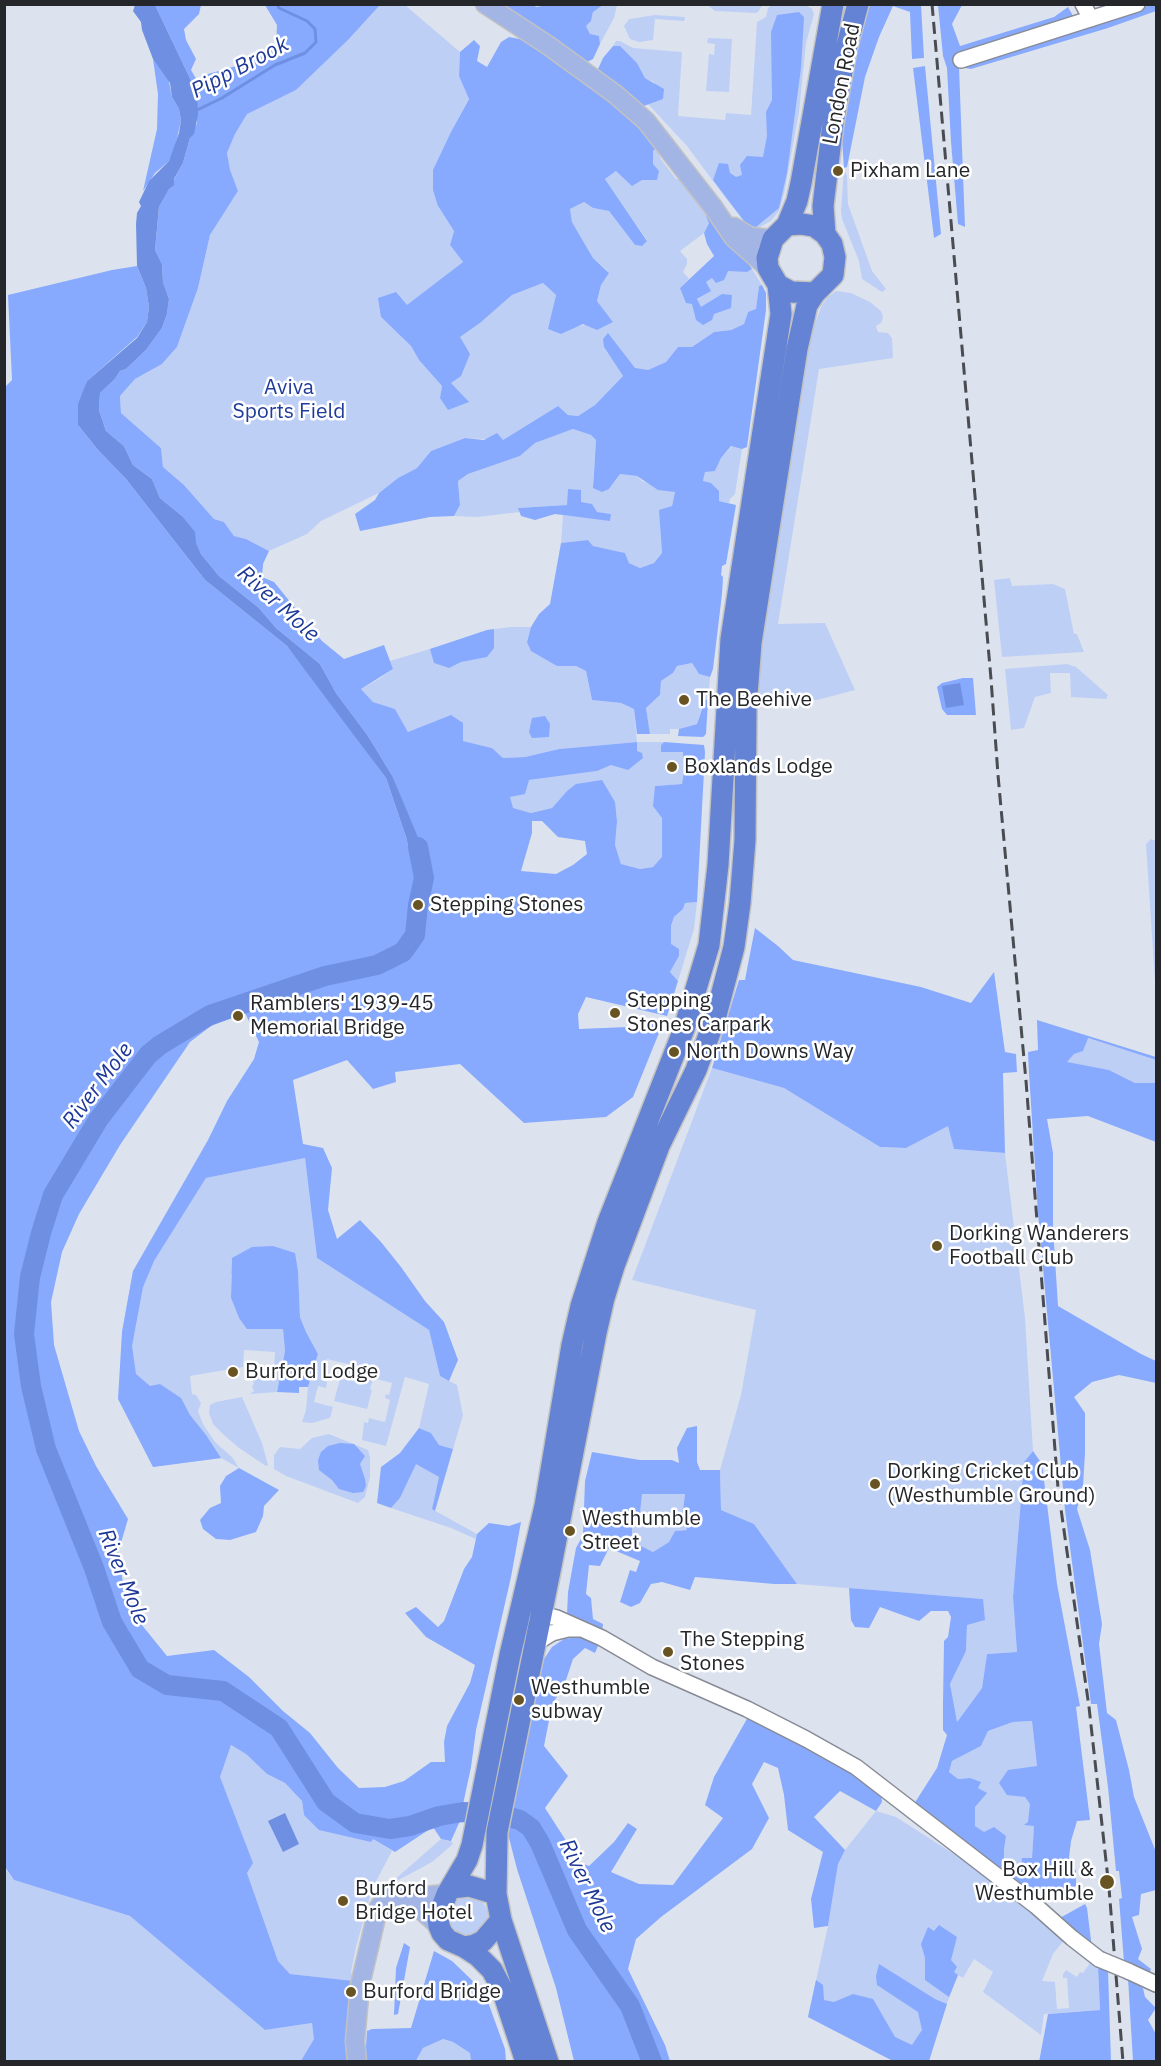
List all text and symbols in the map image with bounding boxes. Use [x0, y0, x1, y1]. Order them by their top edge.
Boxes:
street label: London Road [818, 21, 866, 147]
water label: Pipp Brook [187, 31, 293, 105]
place label: Pixham Lane [850, 158, 970, 184]
marker: Pixham Lane [831, 164, 845, 178]
park label: Aviva Sports Field [233, 375, 345, 425]
water label: River Mole [232, 560, 324, 648]
place label: The Beehive [696, 687, 812, 713]
marker: The Beehive [677, 693, 691, 707]
place label: Boxlands Lodge [684, 754, 833, 780]
marker: Boxlands Lodge [665, 760, 679, 774]
place label: Stepping Stones [430, 892, 584, 918]
marker: Stepping Stones [411, 898, 425, 912]
place label: Stepping Stones Carpark [627, 988, 771, 1038]
place label: Ramblers' 1939-45 Memorial Bridge [250, 991, 434, 1041]
marker: Stepping Stones Carpark [608, 1006, 622, 1020]
marker: Ramblers' 1939-45 Memorial Bridge [231, 1009, 245, 1023]
water label: River Mole [57, 1038, 139, 1134]
place label: North Downs Way [686, 1039, 854, 1065]
marker: North Downs Way [667, 1045, 681, 1059]
place label: Dorking Wanderers Football Club [949, 1221, 1129, 1271]
marker: Dorking Wanderers Football Club [930, 1239, 944, 1253]
place label: Burford Lodge [245, 1359, 378, 1385]
marker: Burford Lodge [226, 1365, 240, 1379]
place label: Dorking Cricket Club (Westhumble Ground) [887, 1459, 1095, 1509]
marker: Dorking Cricket Club (Westhumble Ground) [868, 1477, 882, 1491]
place label: Westhumble Street [582, 1506, 701, 1556]
marker: Westhumble Street [563, 1524, 577, 1538]
water label: River Mole [92, 1525, 154, 1629]
place label: The Stepping Stones [680, 1627, 804, 1677]
marker: The Stepping Stones [661, 1645, 675, 1659]
place label: Westhumble subway [531, 1675, 650, 1725]
marker: Westhumble subway [512, 1693, 526, 1707]
water label: River Mole [553, 1835, 621, 1937]
place label: Box Hill & Westhumble [975, 1857, 1094, 1907]
marker: Box Hill & Westhumble [1098, 1873, 1116, 1891]
place label: Burford Bridge Hotel [355, 1876, 472, 1926]
marker: Burford Bridge Hotel [336, 1894, 350, 1908]
place label: Burford Bridge [363, 1979, 501, 2005]
marker: Burford Bridge [344, 1985, 358, 1999]

